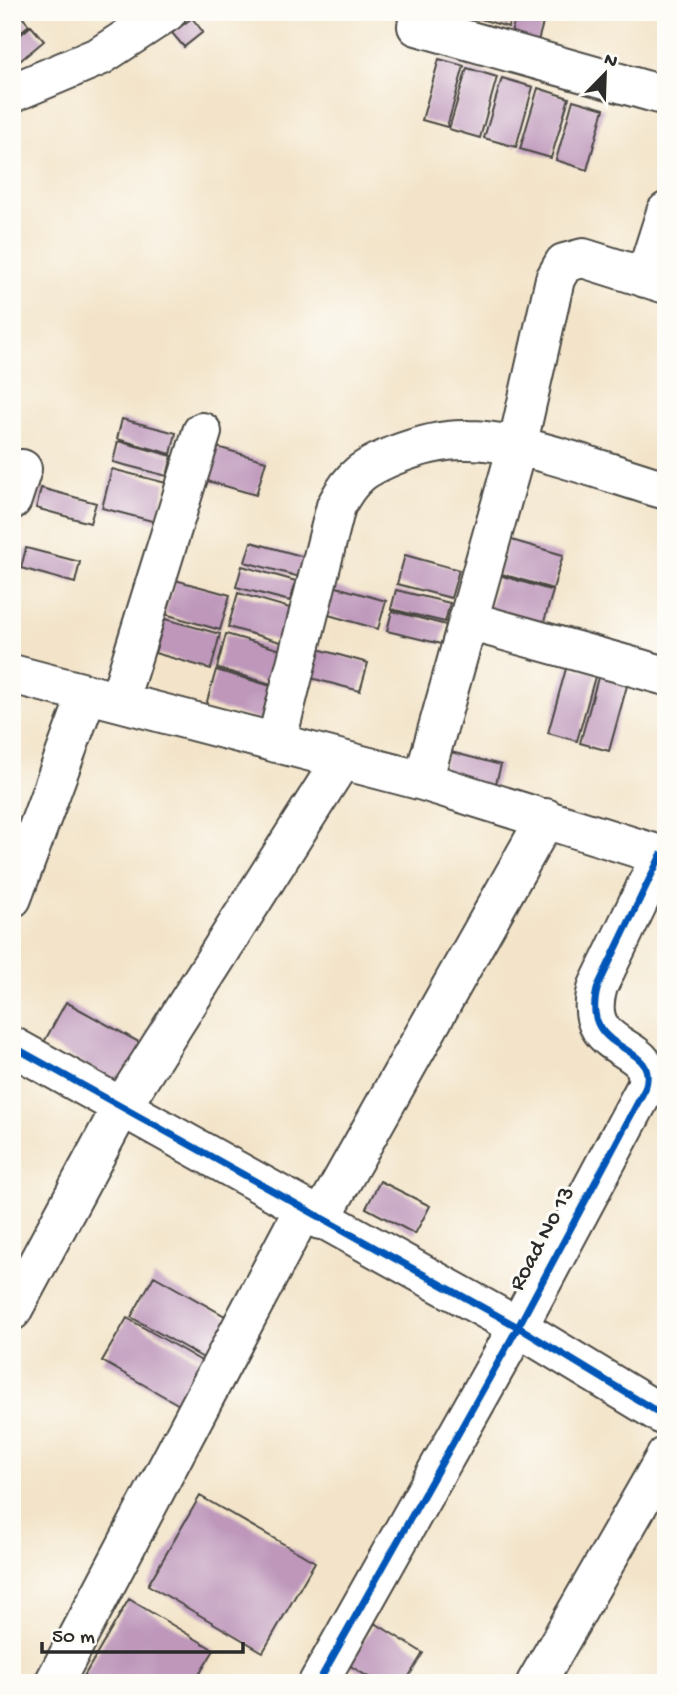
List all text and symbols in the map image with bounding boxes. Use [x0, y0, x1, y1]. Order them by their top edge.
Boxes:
north arrow [570, 38, 640, 108]
text: N [600, 49, 620, 75]
street label: Road No 13 [503, 1182, 583, 1296]
scale bar [42, 1611, 243, 1655]
text: 50 m [52, 1626, 95, 1651]

